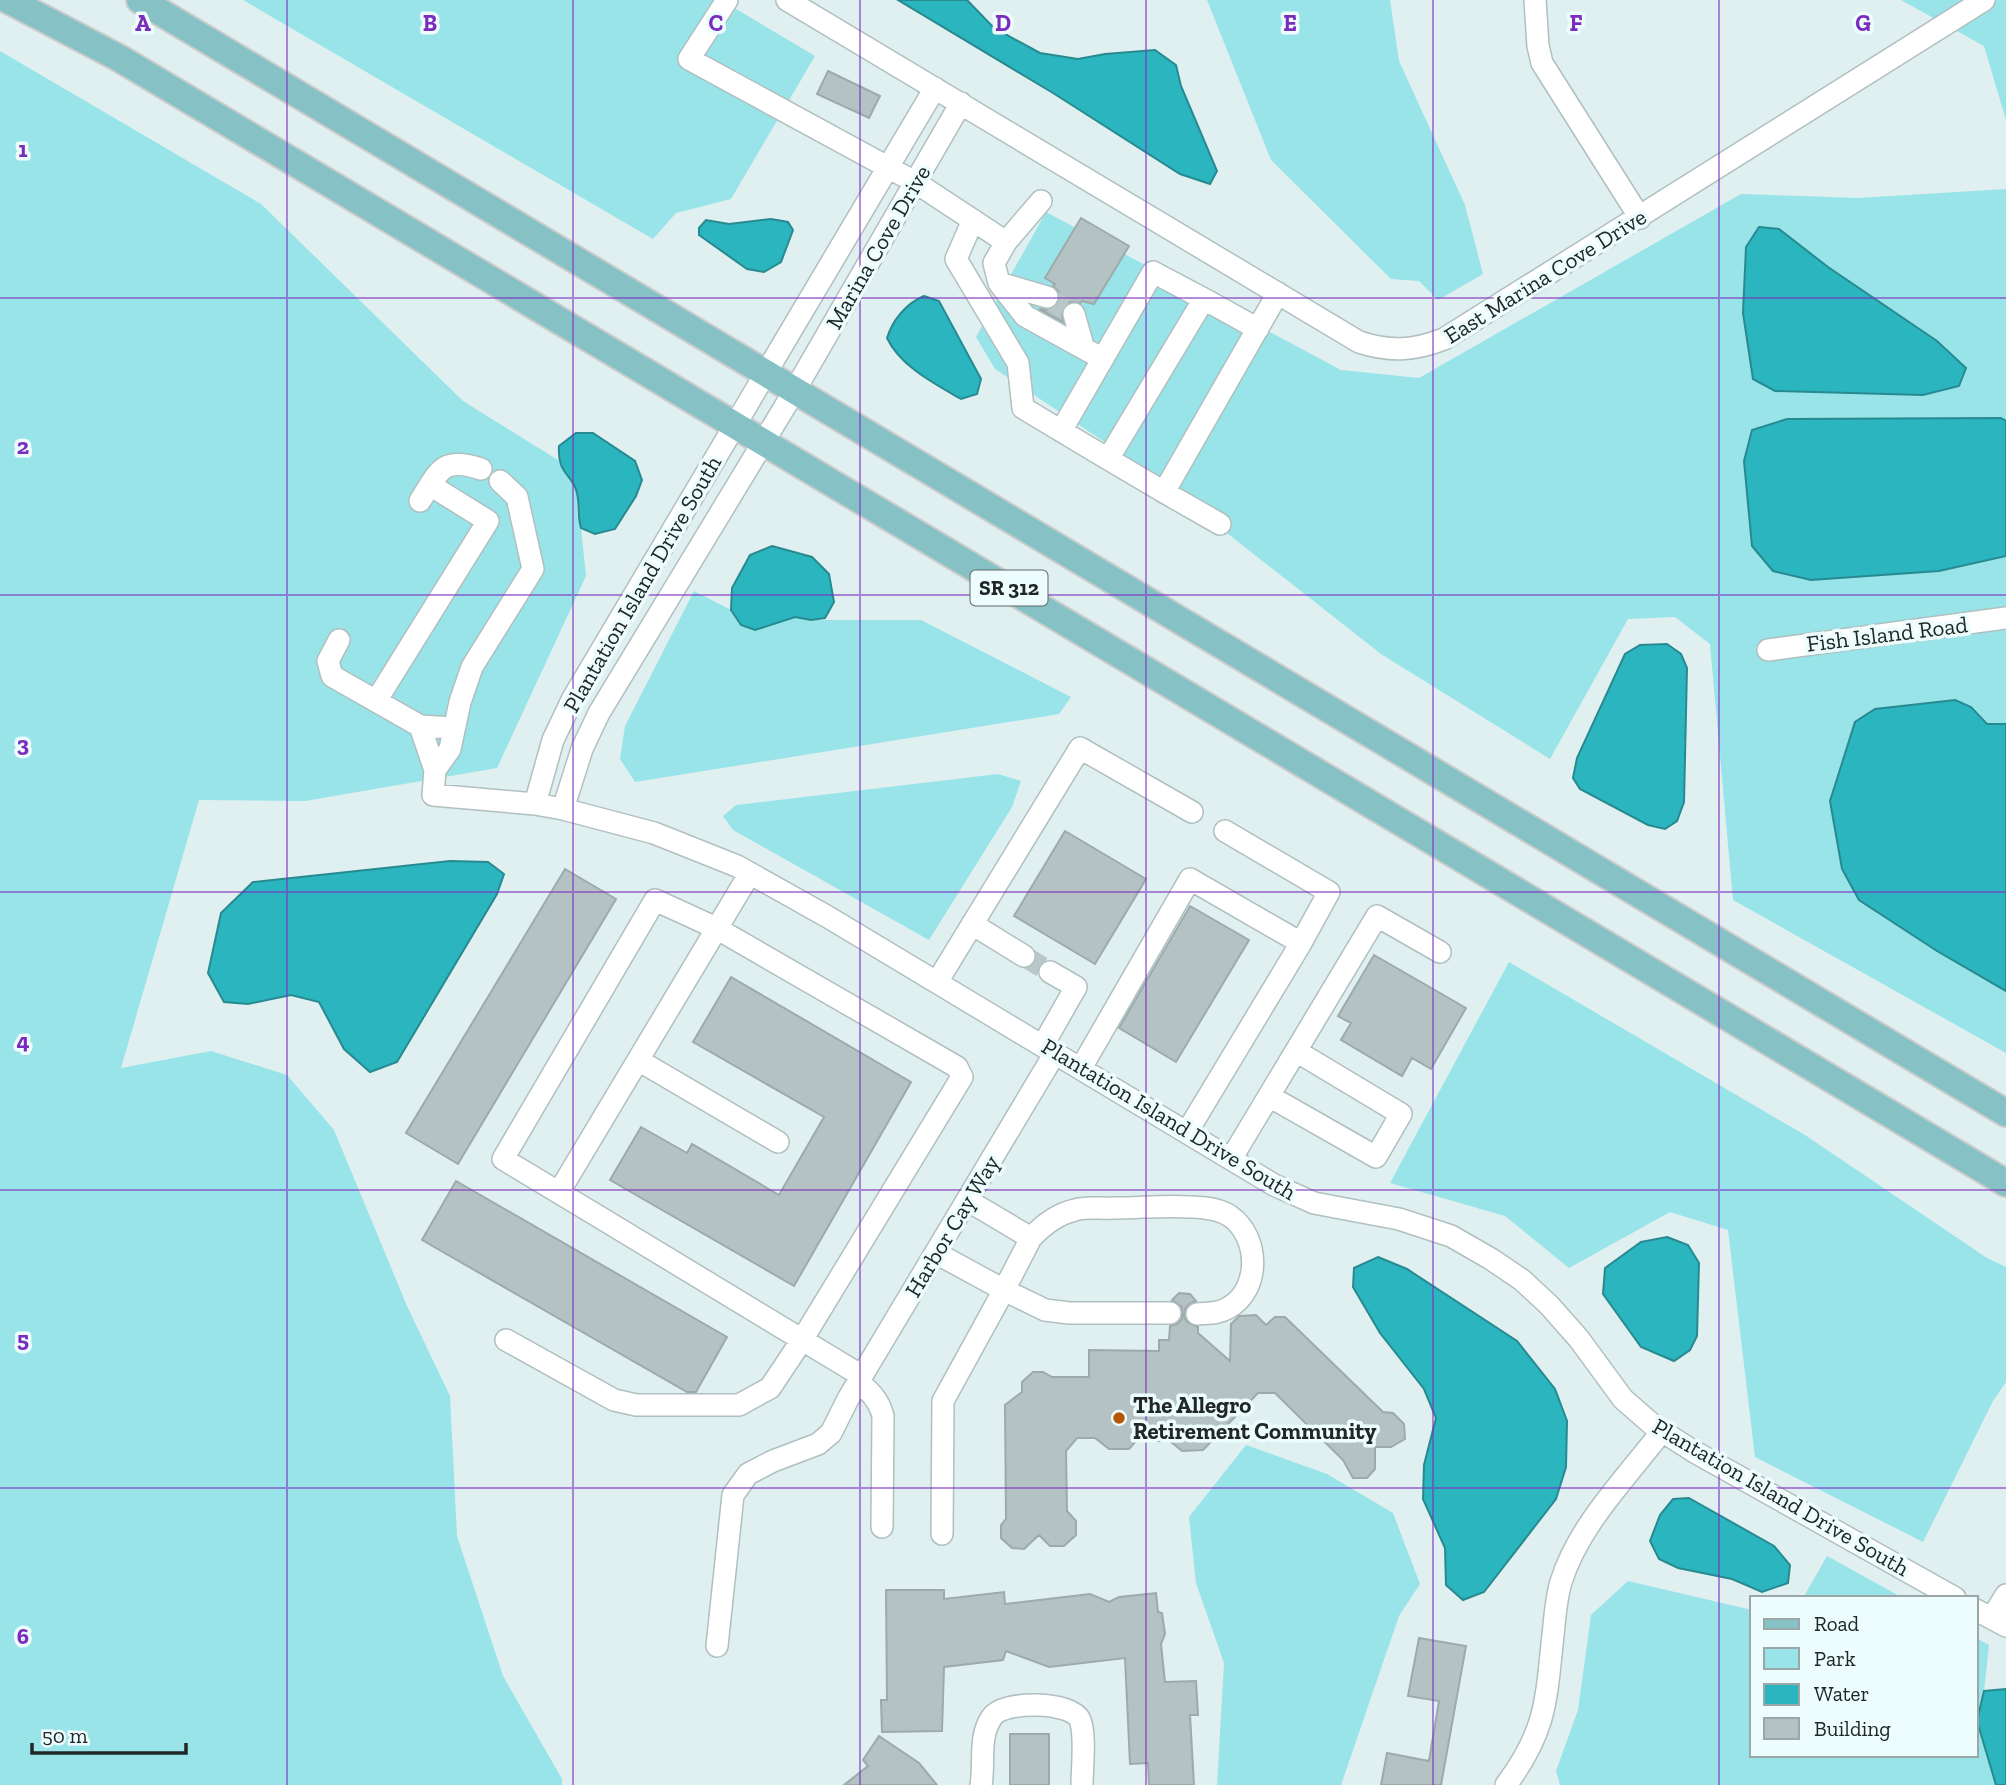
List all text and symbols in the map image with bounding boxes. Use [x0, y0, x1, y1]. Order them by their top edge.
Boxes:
text: A [135, 9, 151, 37]
text: B [423, 9, 437, 37]
text: C [709, 9, 723, 37]
text: D [995, 9, 1011, 37]
text: E [1283, 9, 1297, 37]
text: F [1569, 9, 1583, 37]
text: G [1855, 9, 1871, 37]
text: 1 [18, 135, 28, 163]
street label: Marina Cove Drive [820, 160, 936, 334]
street label: East Marina Cove Drive [1439, 202, 1651, 350]
text: 2 [17, 432, 29, 460]
street label: Plantation Island Drive South [557, 451, 727, 717]
road number: SR 312 [970, 570, 1048, 606]
street label: Fish Island Road [1805, 610, 1970, 658]
text: 3 [17, 730, 29, 758]
text: 4 [16, 1027, 30, 1055]
street label: Plantation Island Drive South [1037, 1032, 1301, 1206]
street label: Harbor Cay Way [899, 1150, 1005, 1302]
text: 5 [17, 1325, 29, 1353]
place label: The Allegro Retirement Community [1133, 1391, 1377, 1445]
marker: The Allegro Retirement Community [1111, 1410, 1127, 1426]
street label: Plantation Island Drive South [1648, 1412, 1914, 1582]
legend [1750, 1596, 1978, 1757]
text: Road [1814, 1611, 1860, 1636]
text: 6 [17, 1622, 29, 1650]
text: Park [1814, 1646, 1856, 1671]
text: Water [1814, 1681, 1869, 1706]
scale bar [32, 1712, 186, 1756]
text: Building [1814, 1716, 1891, 1741]
text: 50 m [42, 1723, 88, 1748]

